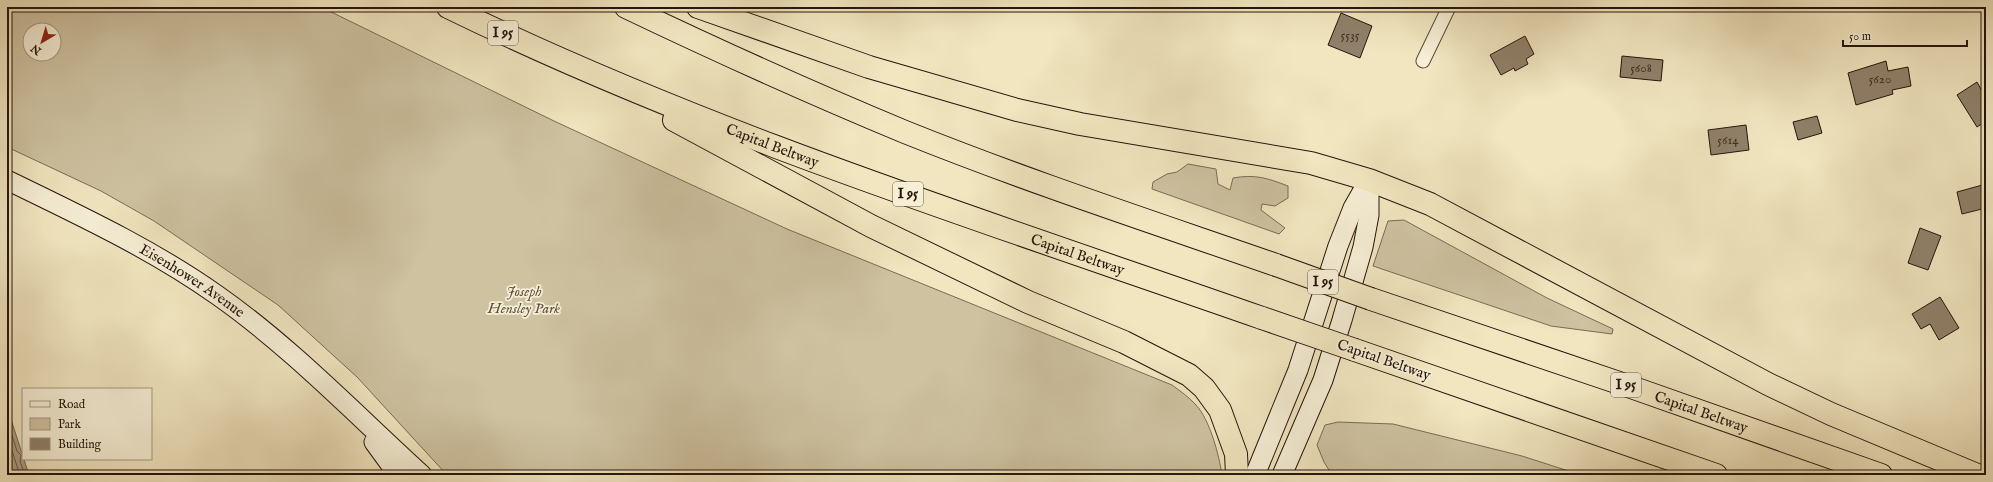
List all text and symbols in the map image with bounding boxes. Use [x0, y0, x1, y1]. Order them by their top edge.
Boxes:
road number: I 95 [488, 21, 518, 45]
north arrow [22, 22, 62, 62]
scale bar [1843, 22, 1967, 48]
house number: 5535 [1341, 27, 1360, 44]
text: 50 m [1849, 29, 1871, 44]
text: N [28, 40, 45, 58]
house number: 5608 [1630, 60, 1652, 77]
house number: 5620 [1869, 71, 1891, 88]
street label: Capital Beltway [723, 119, 822, 172]
house number: 5614 [1717, 132, 1739, 149]
road number: I 95 [893, 182, 923, 206]
street label: Capital Beltway [1028, 229, 1128, 279]
street label: Eisenhower Avenue [136, 239, 249, 322]
road number: I 95 [1308, 270, 1338, 294]
park label: Joseph Hensley Park [487, 282, 560, 318]
street label: Capital Beltway [1335, 335, 1434, 385]
road number: I 95 [1611, 373, 1641, 397]
street label: Capital Beltway [1652, 387, 1751, 437]
legend [22, 388, 152, 460]
text: Road [58, 397, 86, 412]
text: Park [58, 417, 81, 432]
text: Building [58, 437, 102, 452]

